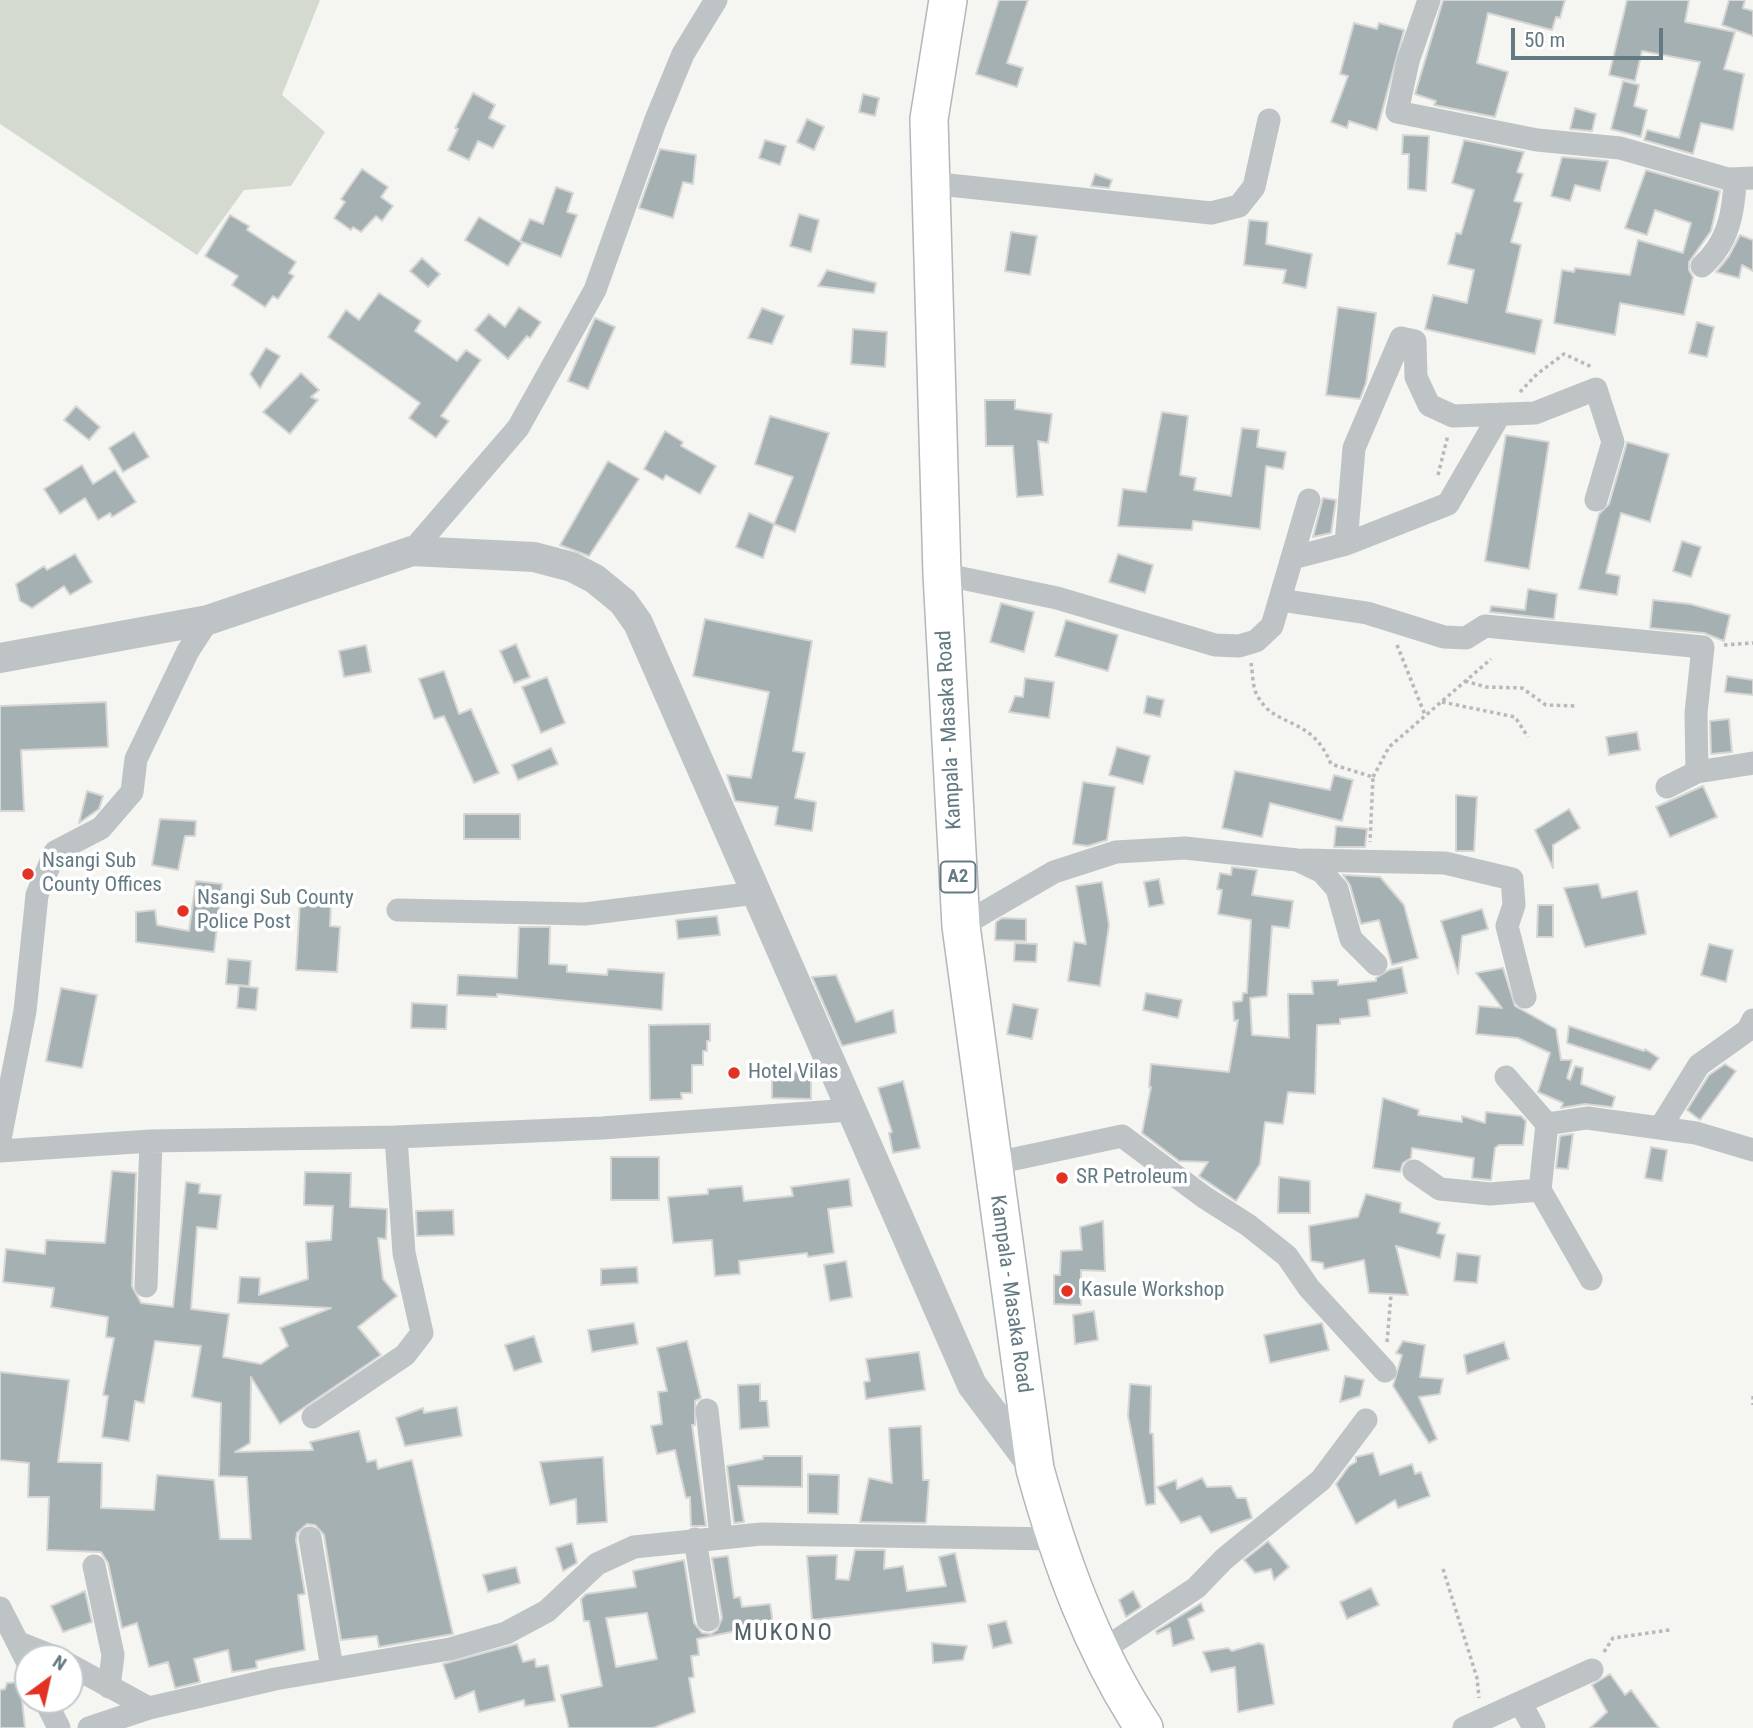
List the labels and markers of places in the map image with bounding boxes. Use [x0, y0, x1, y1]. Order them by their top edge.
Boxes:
place label: Nsangi Sub County Offices [42, 849, 162, 899]
marker: Nsangi Sub County Offices [20, 866, 36, 882]
place label: Nsangi Sub County Police Post [197, 886, 354, 936]
marker: Nsangi Sub County Police Post [175, 903, 191, 919]
place label: Hotel Vilas [748, 1060, 838, 1086]
marker: Hotel Vilas [726, 1065, 742, 1081]
place label: SR Petroleum [1076, 1165, 1188, 1191]
marker: SR Petroleum [1054, 1170, 1070, 1186]
place label: Kasule Workshop [1081, 1278, 1224, 1304]
marker: Kasule Workshop [1059, 1283, 1075, 1299]

